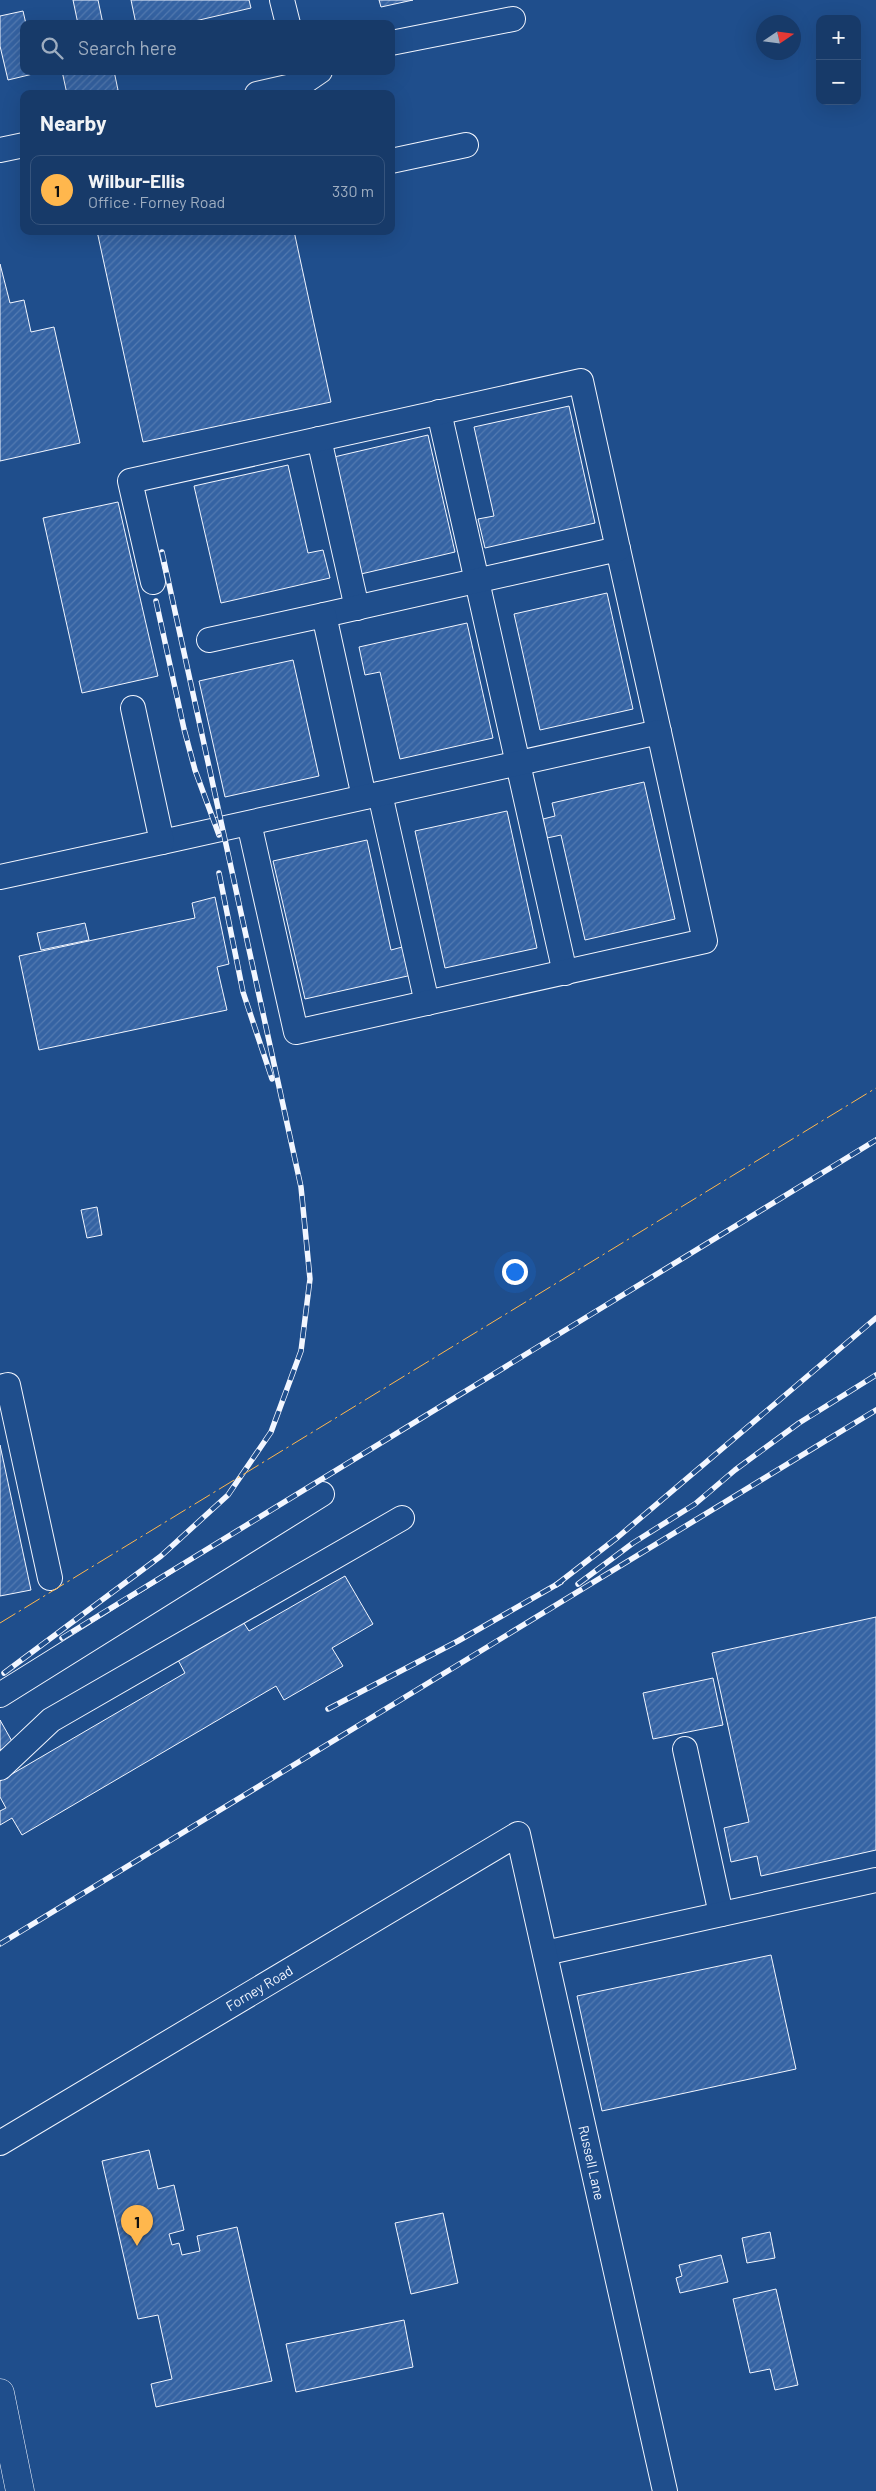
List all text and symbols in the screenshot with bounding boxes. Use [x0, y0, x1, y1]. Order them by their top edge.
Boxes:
north arrow [756, 15, 801, 60]
map controls [816, 15, 861, 105]
button: + [816, 15, 861, 60]
search box [20, 20, 395, 75]
icon: search [38, 34, 66, 62]
text: Search here [78, 36, 177, 59]
button: − [816, 60, 861, 105]
text: Nearby [40, 110, 106, 135]
text: Wilbur-Ellis [88, 169, 185, 192]
text: 1 [54, 181, 60, 200]
text: 330 m [332, 181, 374, 200]
text: Office · Forney Road [88, 192, 225, 211]
your location [502, 1259, 528, 1285]
street label: Forney Road [222, 1961, 296, 2014]
street label: Russell Lane [575, 2124, 609, 2202]
pin: 1 [121, 2205, 153, 2246]

